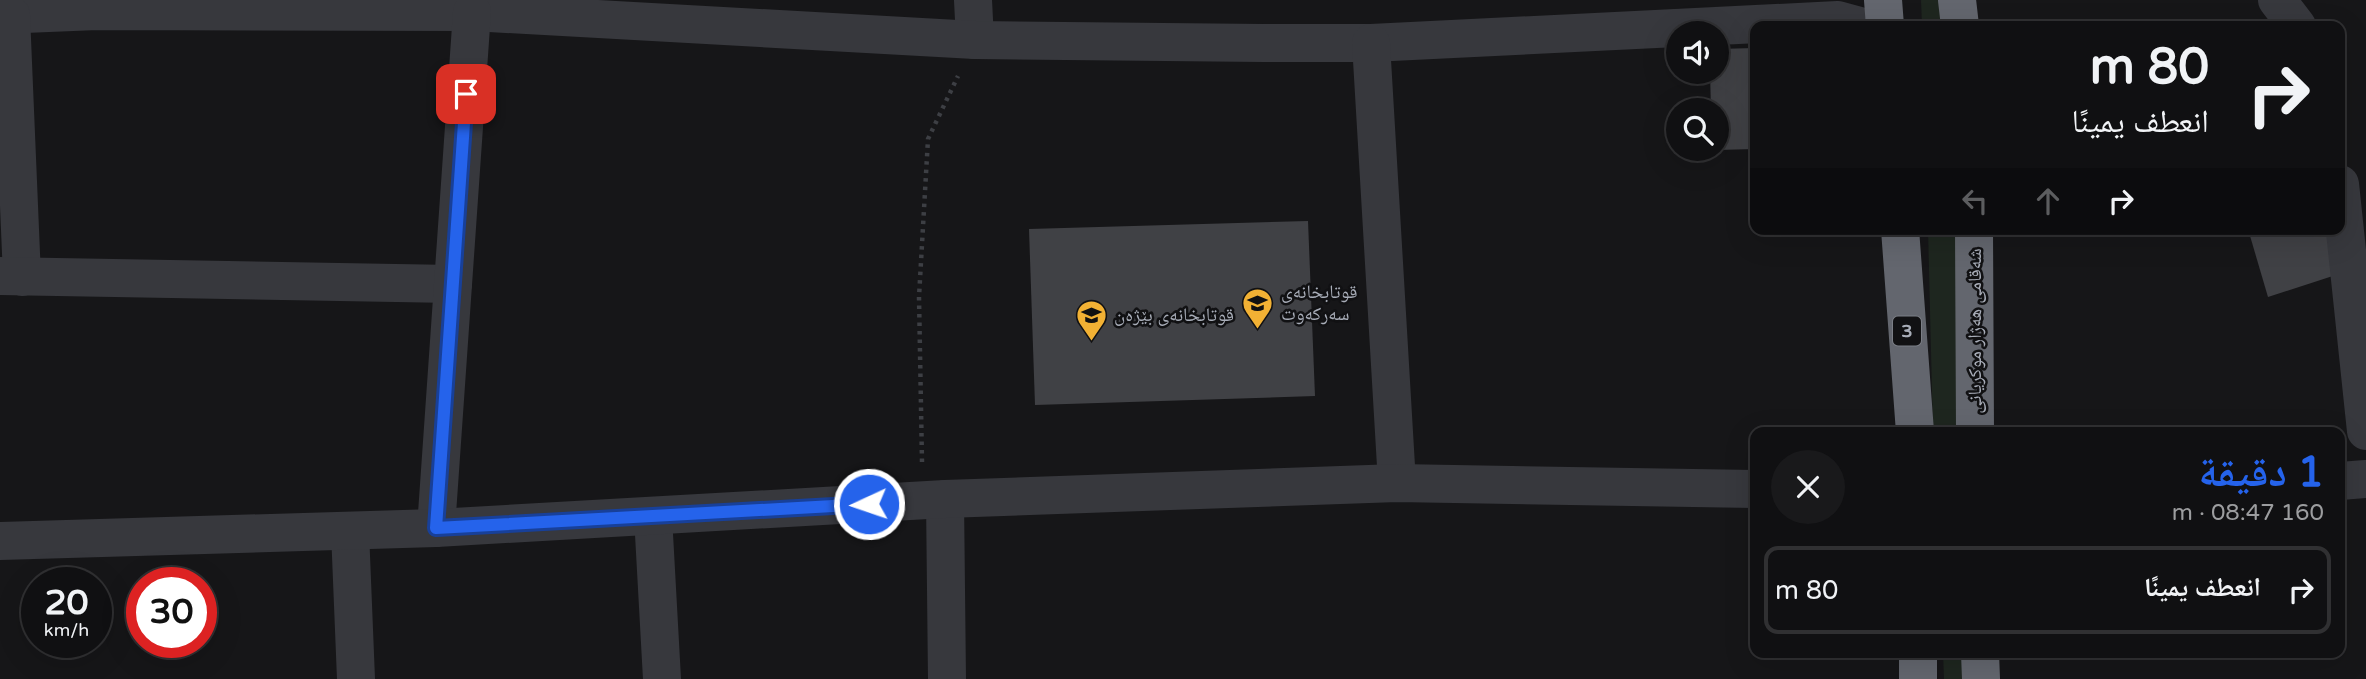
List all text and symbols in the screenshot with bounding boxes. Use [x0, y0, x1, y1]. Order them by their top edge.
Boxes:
map controls [1666, 21, 1729, 161]
button: sound [1666, 21, 1729, 84]
text: 80 m [2090, 38, 2209, 97]
icon: right [2233, 49, 2324, 140]
pin [436, 64, 496, 124]
icon: arrive [447, 75, 485, 113]
button: search [1666, 98, 1729, 161]
text: انعطف يمينًا [2072, 103, 2209, 141]
icon: left [1956, 182, 1994, 220]
icon: ahead [2029, 182, 2067, 220]
icon: right [2102, 182, 2140, 220]
street label: شەقامی ھەژار موکریانی [1964, 248, 1986, 414]
place label: قوتابخانەی سەرکەوت [1281, 281, 1357, 325]
school or university icon: قوتابخانەی سەرکەوت [1241, 286, 1275, 330]
school or university icon: قوتابخانەی بێژەن [1074, 298, 1108, 342]
place label: قوتابخانەی بێژەن [1114, 304, 1234, 326]
road number: 3 [1893, 316, 1921, 346]
text: 1 دقيقة [2198, 447, 2324, 498]
button: close [1771, 450, 1845, 524]
position arrow [832, 467, 906, 541]
text: 160 m · 08:47 [2172, 499, 2324, 527]
speed limit sign: 30 [126, 567, 217, 658]
icon: right [2282, 571, 2320, 609]
text: انعطف يمينًا [2144, 572, 2261, 603]
text: 80 m [1775, 575, 1838, 606]
text: 20 [45, 582, 88, 624]
text: km/h [44, 619, 89, 641]

